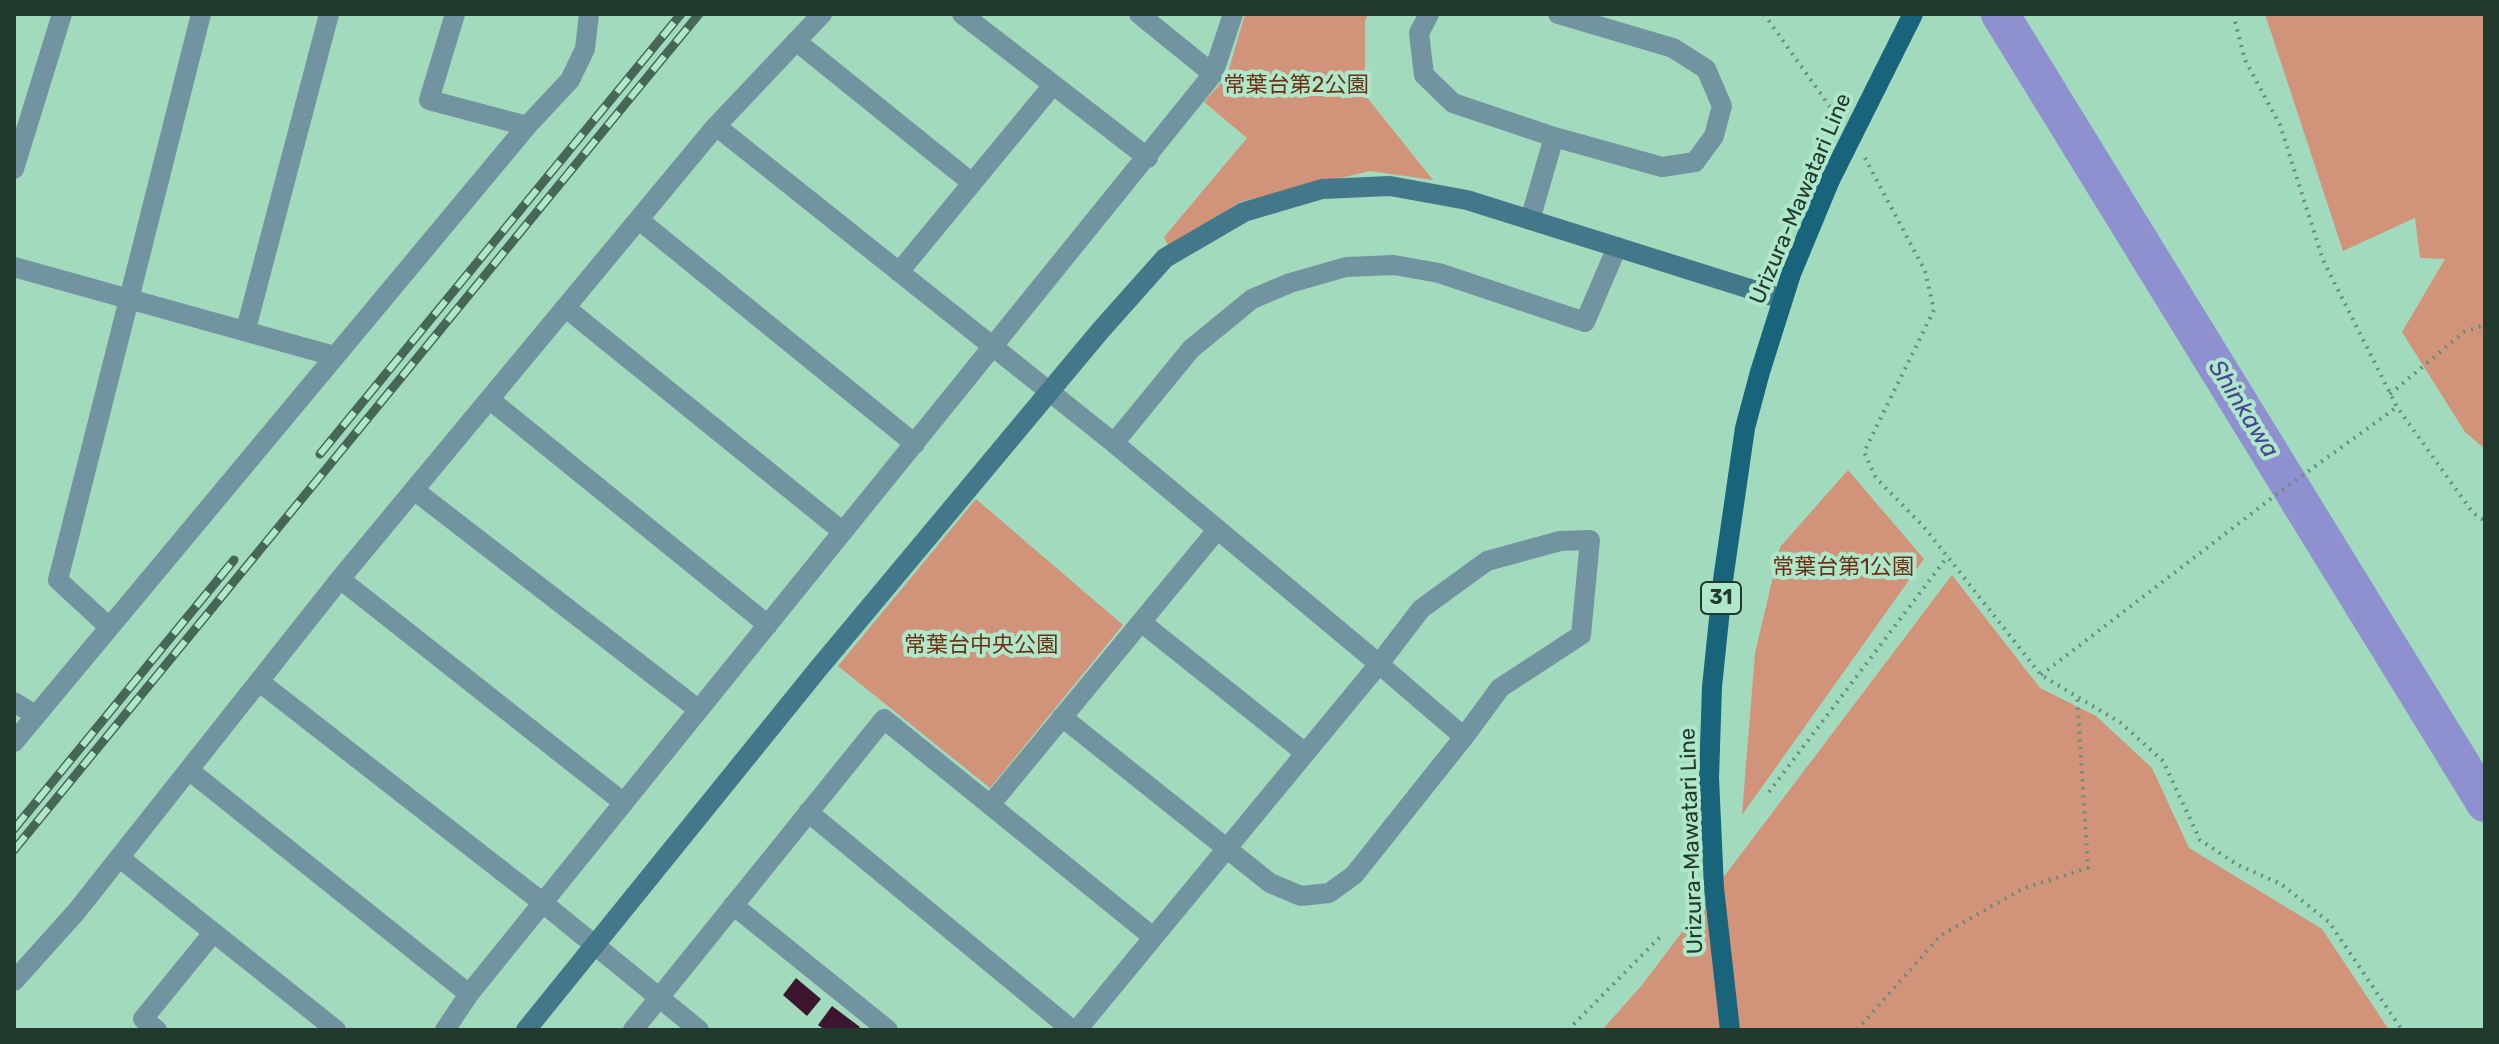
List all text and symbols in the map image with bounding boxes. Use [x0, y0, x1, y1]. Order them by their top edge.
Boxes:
park label: 常葉台第2公園 [1224, 73, 1368, 99]
street label: Urizura-Mawatari Line [1745, 90, 1857, 308]
water label: Shinkawa [2202, 355, 2284, 463]
park label: 常葉台第1公園 [1772, 555, 1914, 581]
road number: 31 [1701, 582, 1741, 614]
park label: 常葉台中央公園 [904, 633, 1058, 659]
street label: Urizura-Mawatari Line [1675, 727, 1709, 955]

